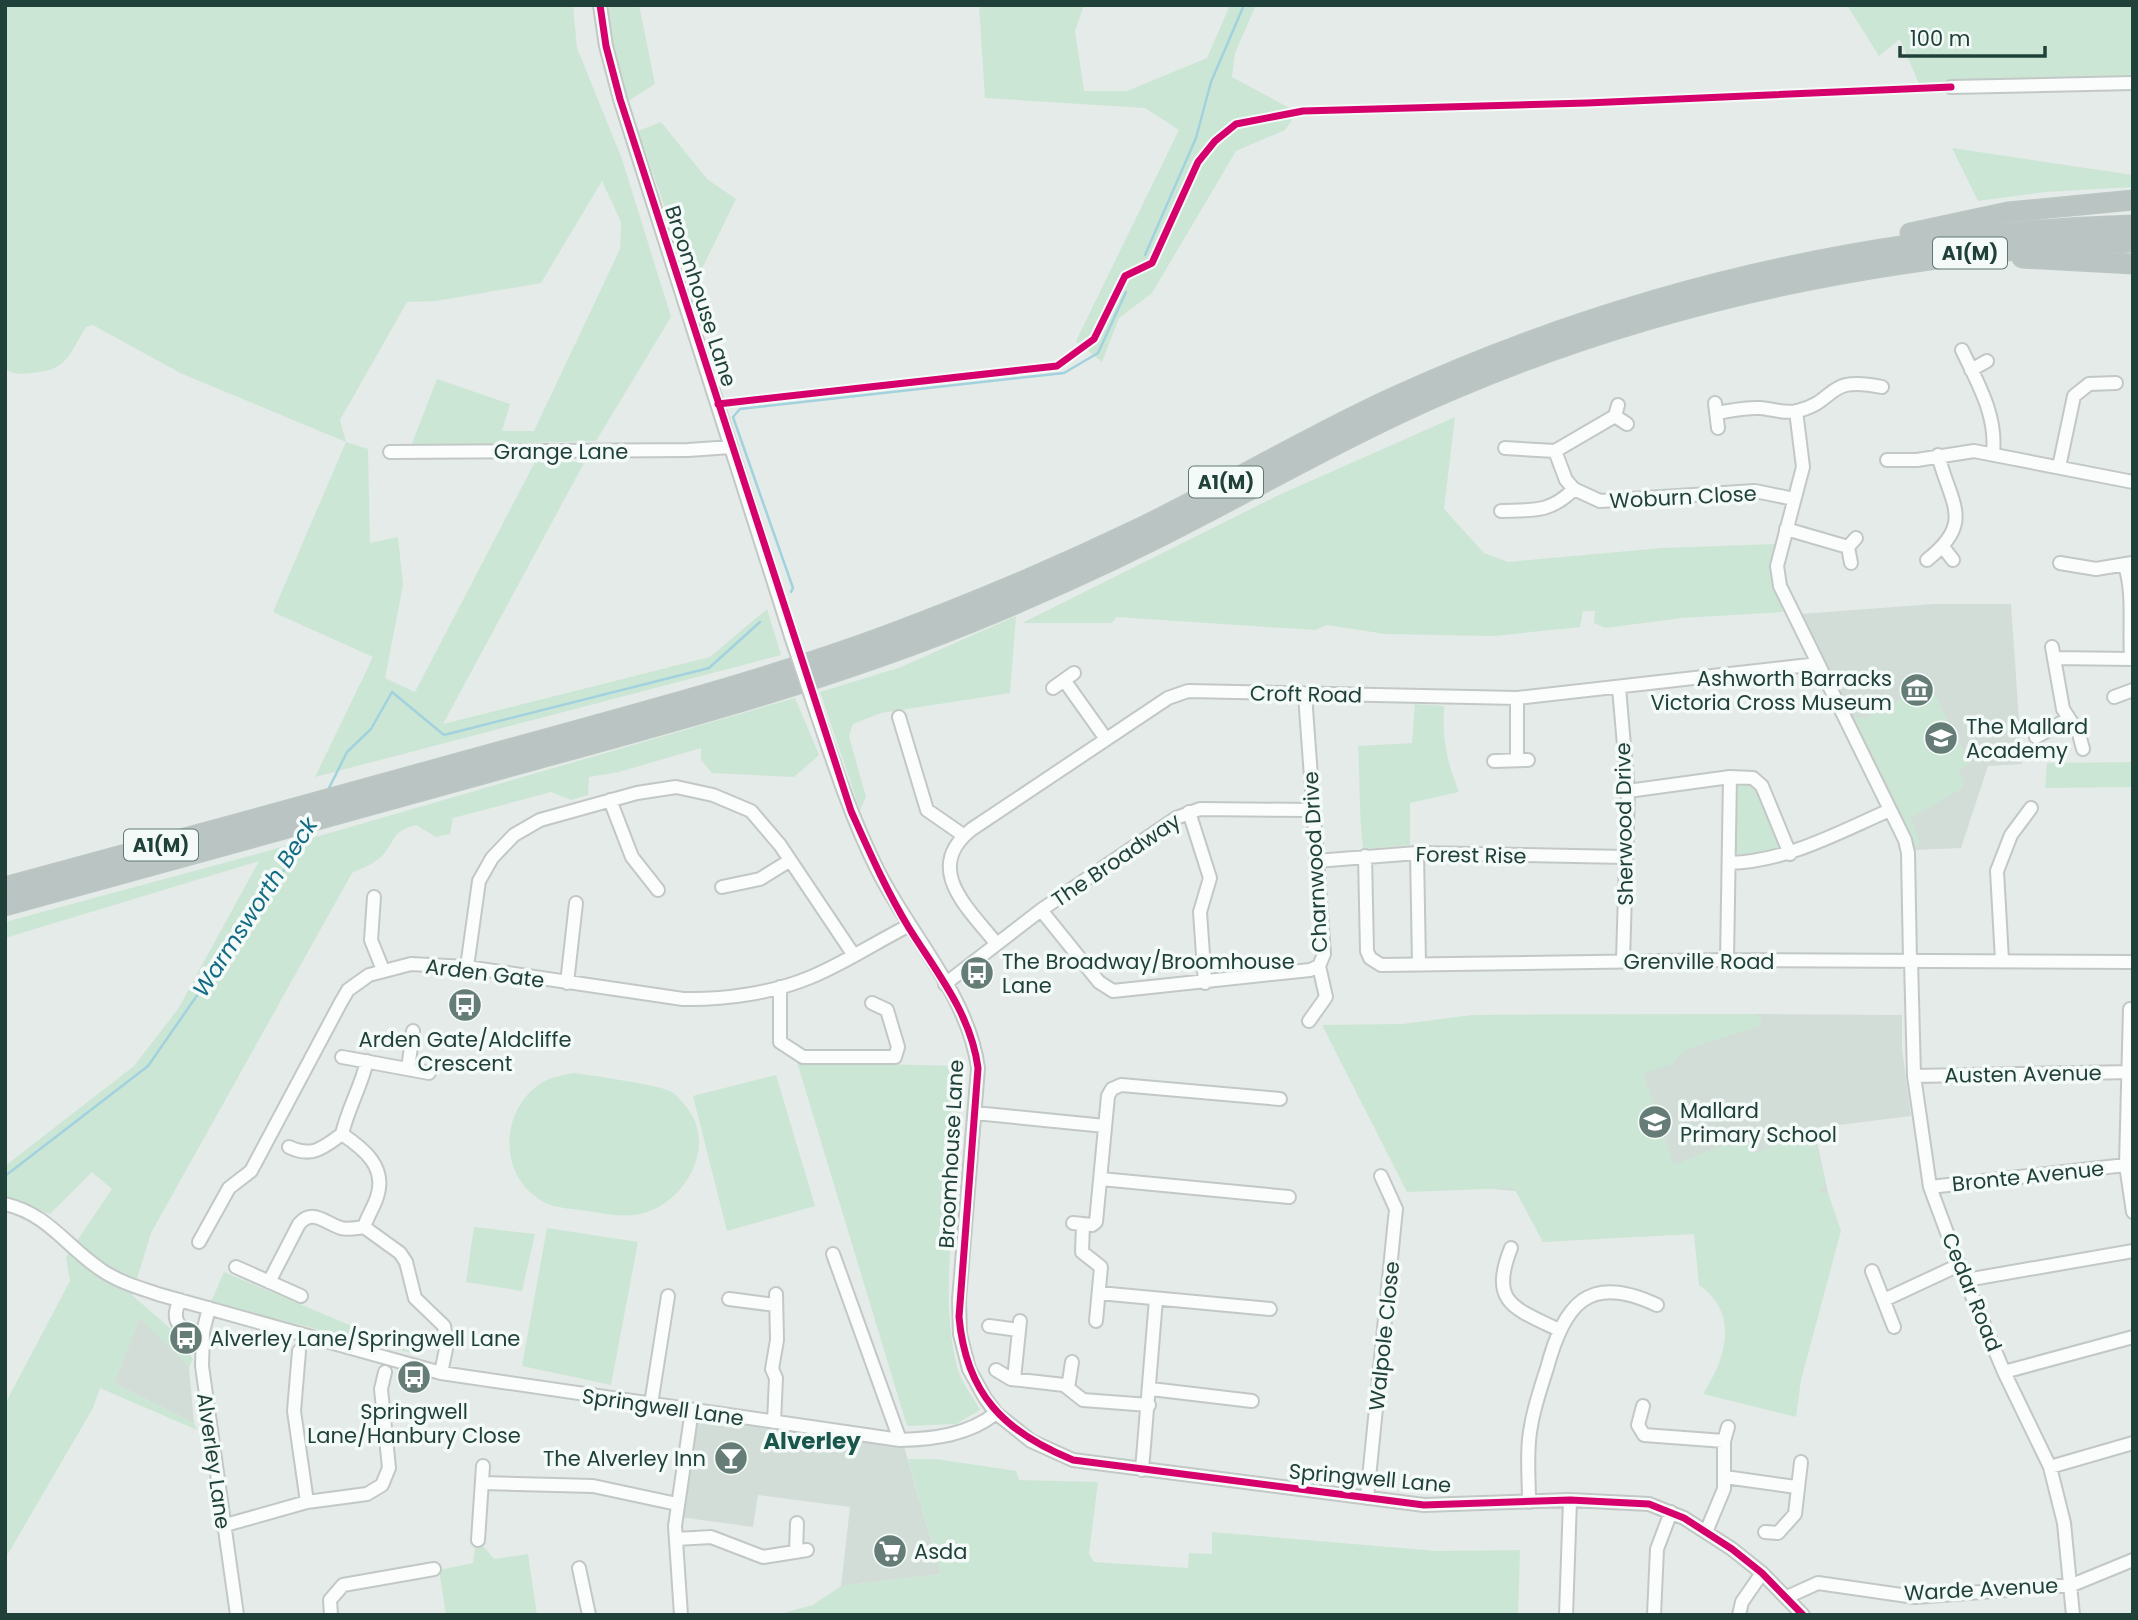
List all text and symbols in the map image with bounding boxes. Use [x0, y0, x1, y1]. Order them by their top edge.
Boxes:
scale bar [1900, 14, 2045, 58]
text: 100 m [1910, 24, 1970, 53]
street label: Broomhouse Lane [658, 202, 744, 390]
road number: A1(M) [1933, 238, 2007, 268]
street label: Grange Lane [494, 437, 628, 466]
road number: A1(M) [1189, 467, 1263, 498]
street label: Woburn Close [1609, 479, 1757, 515]
place label: Ashworth Barracks Victoria Cross Museum [1650, 664, 1892, 717]
museum icon: Ashworth Barracks Victoria Cross Museum [1898, 671, 1936, 709]
street label: Croft Road [1250, 679, 1362, 709]
place label: The Mallard Academy [1966, 712, 2088, 765]
school or university icon: The Mallard Academy [1922, 719, 1960, 757]
street label: Sherwood Drive [1608, 742, 1640, 906]
street label: Charnwood Drive [1296, 771, 1334, 953]
street label: The Broadway [1046, 806, 1186, 914]
water label: Warmsworth Beck [185, 810, 326, 1003]
road number: A1(M) [124, 830, 198, 860]
street label: Forest Rise [1415, 840, 1527, 870]
place label: The Broadway/Broomhouse Lane [1002, 947, 1295, 1000]
street label: Grenville Road [1623, 947, 1775, 976]
street label: Arden Gate [424, 951, 546, 995]
bus stop icon: The Broadway/Broomhouse Lane [958, 954, 996, 992]
bus stop icon: Arden Gate/Aldcliffe Crescent [446, 986, 484, 1024]
place label: Arden Gate/Aldcliffe Crescent [359, 1025, 571, 1078]
street label: Austen Avenue [1944, 1058, 2102, 1090]
street label: Broomhouse Lane [932, 1059, 970, 1249]
place label: Mallard Primary School [1680, 1096, 1837, 1149]
school or university icon: Mallard Primary School [1636, 1103, 1674, 1141]
street label: Bronte Avenue [1951, 1154, 2105, 1198]
street label: Cedar Road [1935, 1228, 2009, 1356]
street label: Walpole Close [1362, 1260, 1406, 1412]
bus stop icon: Alverley Lane/Springwell Lane [167, 1319, 205, 1357]
place label: Alverley Lane/Springwell Lane [210, 1324, 520, 1353]
bus stop icon: Springwell Lane/Hanbury Close [395, 1358, 433, 1396]
street label: Springwell Lane [580, 1381, 746, 1433]
street label: Alverley Lane [190, 1391, 238, 1531]
place label: Springwell Lane/Hanbury Close [307, 1397, 521, 1450]
district label: Alverley [763, 1425, 861, 1457]
bar icon: The Alverley Inn [712, 1439, 750, 1477]
place label: The Alverley Inn [543, 1444, 706, 1473]
street label: Springwell Lane [1288, 1456, 1452, 1500]
supermarket icon: Asda [871, 1532, 909, 1570]
place label: Asda [914, 1537, 968, 1566]
street label: Warde Avenue [1903, 1570, 2059, 1608]

